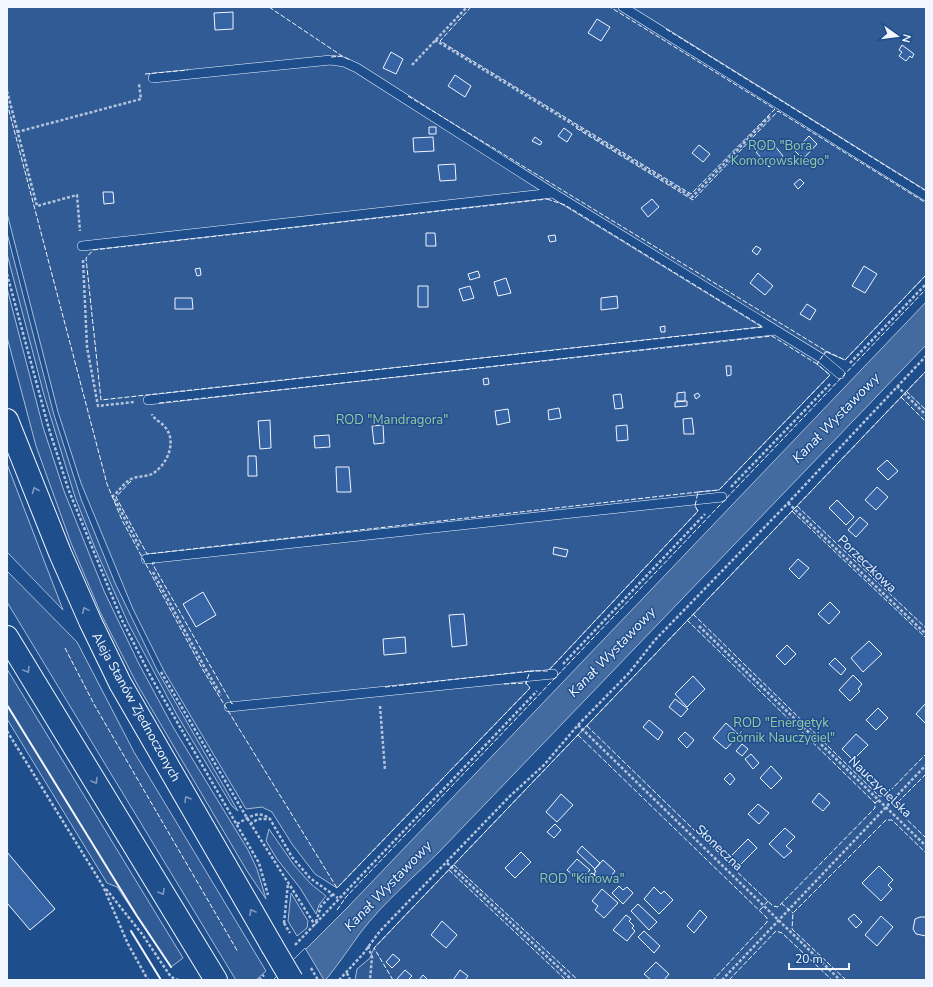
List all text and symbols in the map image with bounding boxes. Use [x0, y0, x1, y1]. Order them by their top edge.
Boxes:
north arrow [877, 16, 917, 56]
text: N [898, 32, 914, 44]
park label: ROD "Bora Komorowskiego" [731, 137, 829, 170]
water label: Kanał Wystawowy [788, 368, 885, 467]
park label: ROD "Mandragora" [336, 411, 448, 429]
one-way arrow [31, 486, 39, 493]
street label: Porzeczkowa [833, 531, 901, 597]
water label: Kanał Wystawowy [564, 602, 661, 701]
one-way arrow [82, 606, 90, 614]
street label: Aleja Stanów Zjednoczonych [87, 629, 185, 785]
one-way arrow [23, 666, 30, 673]
park label: ROD "Energetyk Górnik Nauczyciel" [727, 714, 835, 747]
street label: Nauczycielska [844, 752, 916, 822]
one-way arrow [90, 777, 97, 784]
one-way arrow [185, 796, 192, 803]
street label: Słoneczna [691, 821, 747, 875]
water label: Kanał Wystawowy [340, 836, 437, 935]
park label: ROD "Kinowa" [539, 870, 625, 888]
one-way arrow [158, 888, 165, 895]
one-way arrow [250, 909, 257, 916]
scale bar [789, 945, 849, 971]
text: 20 m [795, 951, 823, 967]

